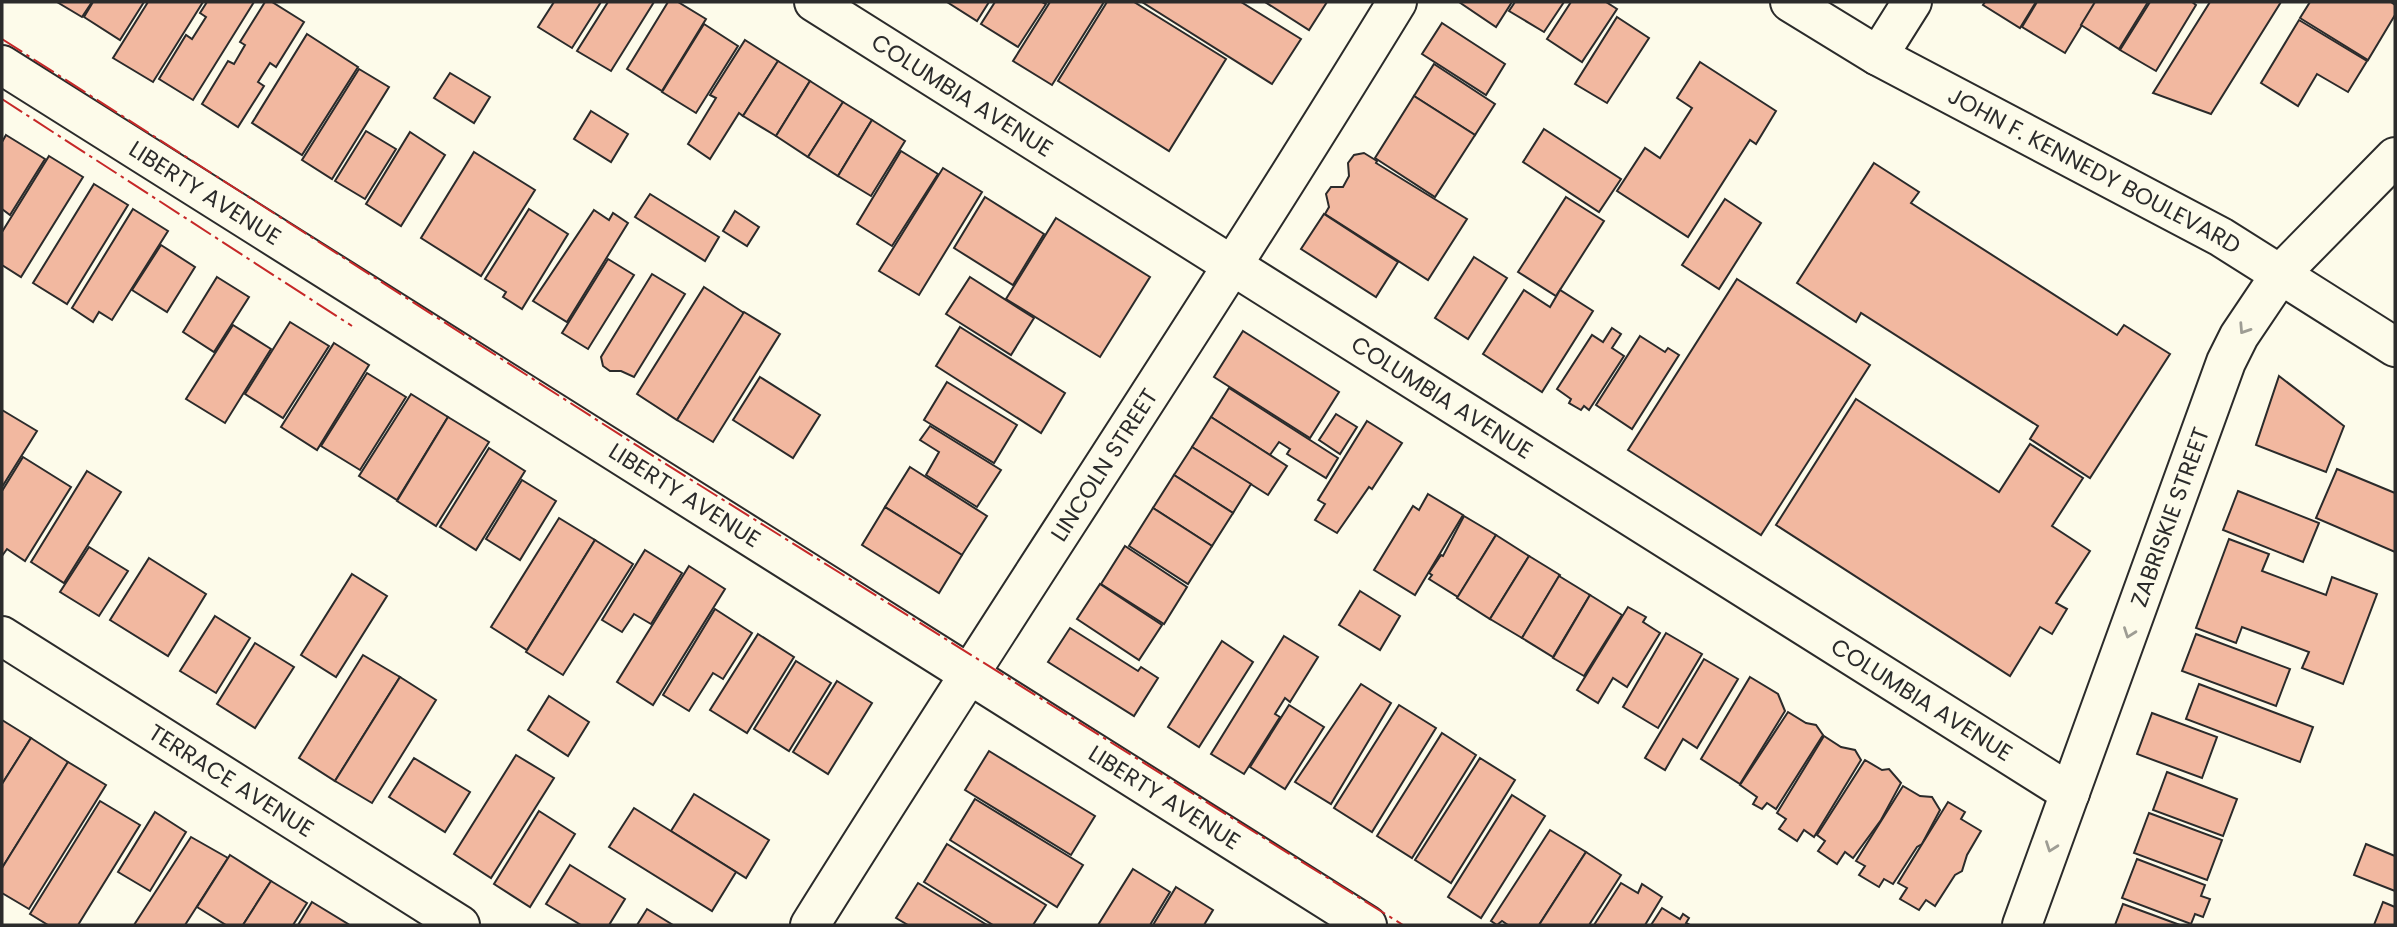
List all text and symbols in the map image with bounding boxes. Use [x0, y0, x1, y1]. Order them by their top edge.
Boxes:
street label: COLUMBIA AVENUE [865, 26, 1059, 164]
street label: JOHN F. KENNEDY BOULEVARD [1942, 80, 2247, 262]
street label: LIBERTY AVENUE [123, 133, 287, 253]
one-way arrow [2239, 321, 2252, 334]
street label: COLUMBIA AVENUE [1345, 328, 1539, 467]
street label: LINCOLN STREET [1043, 382, 1165, 548]
street label: ZABRISKIE STREET [2123, 423, 2217, 611]
street label: LIBERTY AVENUE [603, 435, 767, 555]
one-way arrow [2123, 627, 2137, 639]
street label: COLUMBIA AVENUE [1825, 630, 2019, 769]
street label: TERRACE AVENUE [142, 716, 320, 845]
street label: LIBERTY AVENUE [1082, 738, 1247, 857]
one-way arrow [2045, 840, 2059, 852]

